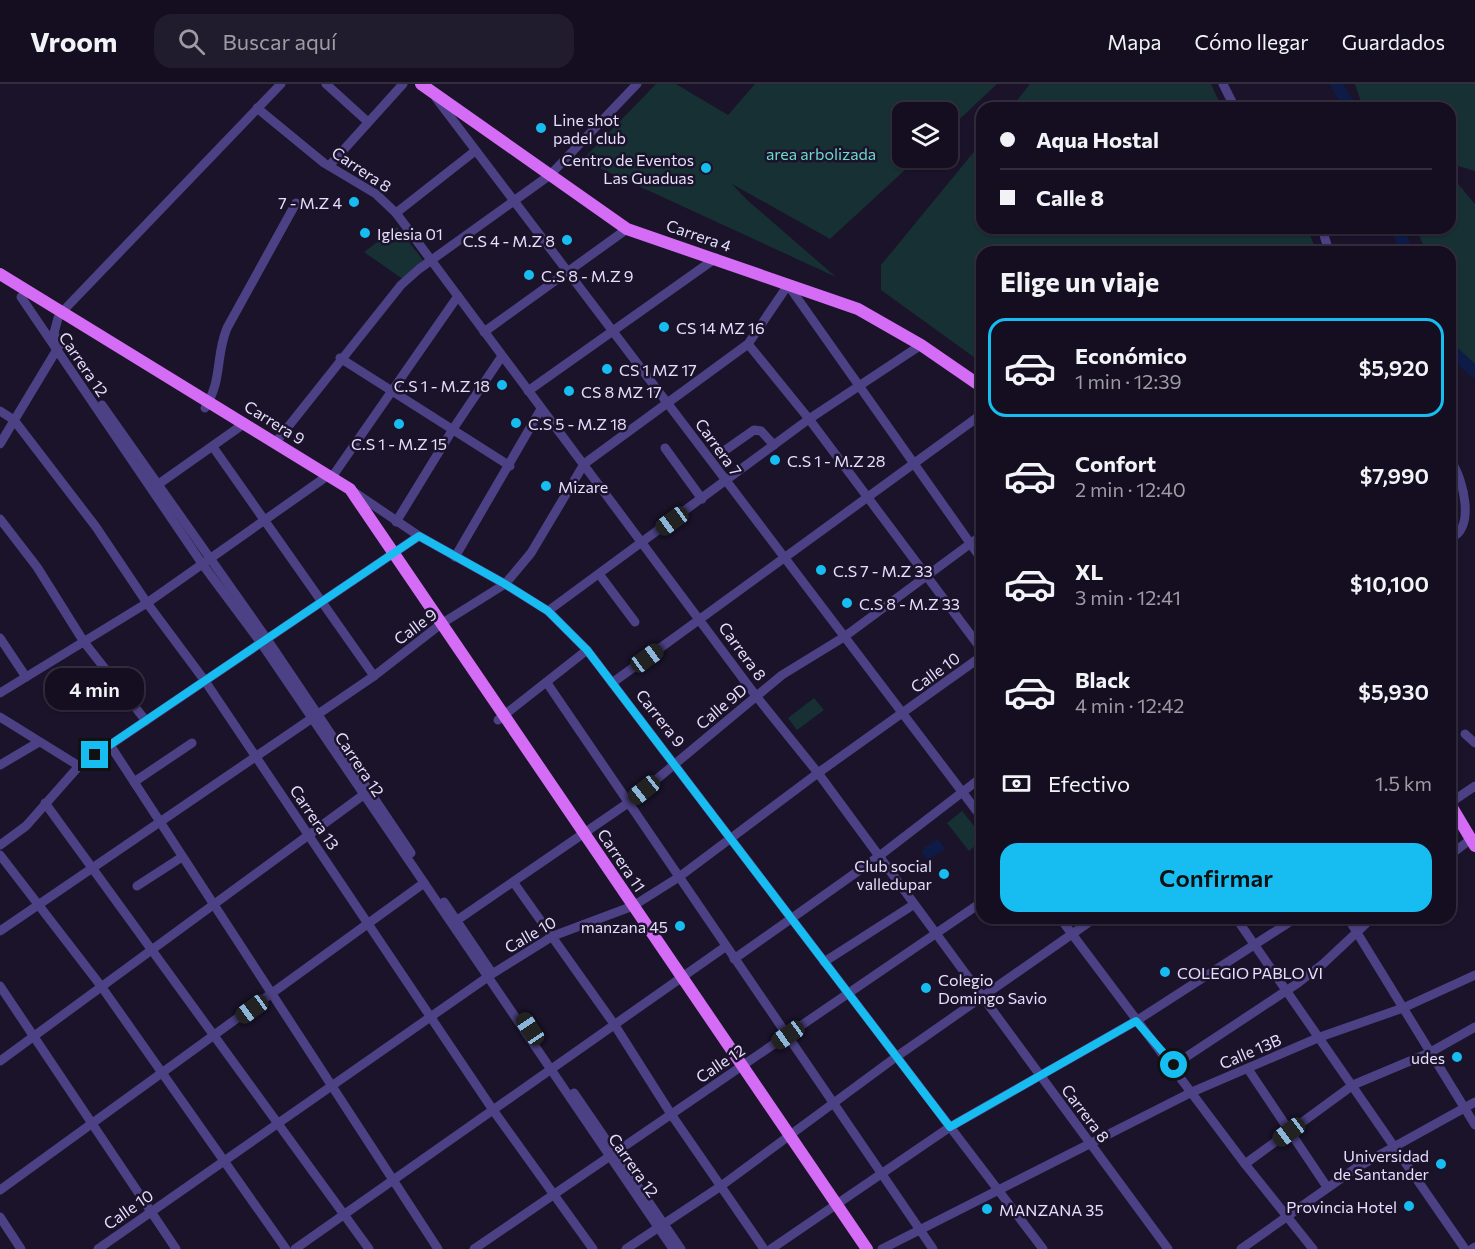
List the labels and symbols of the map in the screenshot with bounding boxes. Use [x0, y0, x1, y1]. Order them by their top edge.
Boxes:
place label: Line shot padel club [553, 110, 626, 147]
marker: Line shot padel club [534, 121, 548, 135]
street label: Carrera 8 [329, 142, 395, 196]
park label: area arbolizada [766, 144, 876, 163]
place label: Centro de Eventos Las Guaduas [561, 150, 694, 187]
marker: Centro de Eventos Las Guaduas [699, 161, 713, 175]
place label: 7 - M.Z 4 [278, 193, 342, 212]
marker: 7 - M.Z 4 [347, 195, 361, 209]
street label: Carrera 4 [664, 215, 734, 255]
place label: Iglesia 01 [377, 224, 443, 243]
marker: Iglesia 01 [358, 226, 372, 240]
place label: C.S 4 - M.Z 8 [463, 231, 555, 250]
marker: C.S 4 - M.Z 8 [560, 233, 574, 247]
place label: C.S 8 - M.Z 9 [541, 266, 633, 285]
marker: C.S 8 - M.Z 9 [522, 268, 536, 282]
place label: CS 14 MZ 16 [676, 318, 765, 337]
marker: CS 14 MZ 16 [657, 320, 671, 334]
street label: Carrera 12 [56, 328, 113, 400]
place label: CS 1 MZ 17 [619, 360, 697, 379]
marker: CS 1 MZ 17 [600, 362, 614, 376]
place label: C.S 1 - M.Z 18 [394, 376, 490, 395]
marker: C.S 1 - M.Z 18 [495, 378, 509, 392]
place label: CS 8 MZ 17 [581, 382, 662, 401]
marker: CS 8 MZ 17 [562, 384, 576, 398]
street label: Carrera 9 [241, 396, 309, 448]
place label: C.S 5 - M.Z 18 [528, 414, 627, 433]
street label: Carrera 7 [692, 415, 746, 479]
marker: C.S 5 - M.Z 18 [509, 416, 523, 430]
marker: C.S 1 - M.Z 15 [392, 417, 406, 431]
place label: C.S 1 - M.Z 15 [351, 434, 447, 453]
place label: C.S 1 - M.Z 28 [787, 451, 885, 470]
marker: C.S 1 - M.Z 28 [768, 453, 782, 467]
place label: Mizare [558, 477, 608, 496]
marker: Mizare [539, 479, 553, 493]
car [652, 503, 692, 539]
place label: C.S 7 - M.Z 33 [833, 561, 933, 580]
marker: C.S 7 - M.Z 33 [814, 563, 828, 577]
place label: C.S 8 - M.Z 33 [859, 594, 960, 613]
marker: C.S 8 - M.Z 33 [840, 596, 854, 610]
street label: Calle 9 [390, 604, 440, 648]
street label: Carrera 8 [715, 618, 771, 684]
car [627, 640, 667, 676]
street label: Calle 10 [907, 648, 963, 696]
callout: 4 min [46, 668, 144, 710]
street label: Calle 9D [692, 679, 750, 733]
street label: Carrera 9 [633, 685, 689, 751]
street label: Carrera 12 [332, 728, 389, 800]
route end [81, 741, 108, 768]
car [624, 772, 664, 808]
street label: Carrera 13 [286, 781, 344, 853]
street label: Carrera 11 [594, 825, 650, 895]
place label: Club social valledupar [854, 856, 933, 893]
marker: Club social valledupar [937, 867, 951, 881]
street label: Calle 10 [501, 912, 559, 956]
place label: manzana 45 [581, 917, 668, 936]
marker: manzana 45 [673, 919, 687, 933]
place label: COLEGIO PABLO VI [1177, 963, 1323, 982]
marker: COLEGIO PABLO VI [1158, 965, 1172, 979]
place label: Colegio Domingo Savio [938, 970, 1047, 1007]
marker: Colegio Domingo Savio [919, 981, 933, 995]
car [232, 991, 272, 1027]
car [512, 1009, 548, 1049]
car [768, 1017, 808, 1053]
street label: Calle 13B [1216, 1030, 1284, 1072]
street label: Calle 12 [692, 1040, 748, 1086]
place label: udes [1411, 1048, 1445, 1067]
marker: udes [1450, 1050, 1464, 1064]
route start [1160, 1051, 1187, 1078]
street label: Carrera 8 [1058, 1080, 1114, 1146]
car [1269, 1114, 1309, 1150]
street label: Carrera 12 [605, 1129, 663, 1201]
place label: Universidad de Santander [1333, 1146, 1430, 1183]
marker: Universidad de Santander [1434, 1157, 1448, 1171]
street label: Calle 10 [100, 1185, 156, 1233]
place label: Provincia Hotel [1286, 1197, 1397, 1216]
marker: Provincia Hotel [1402, 1199, 1416, 1213]
place label: MANZANA 35 [999, 1200, 1104, 1219]
marker: MANZANA 35 [980, 1202, 994, 1216]

